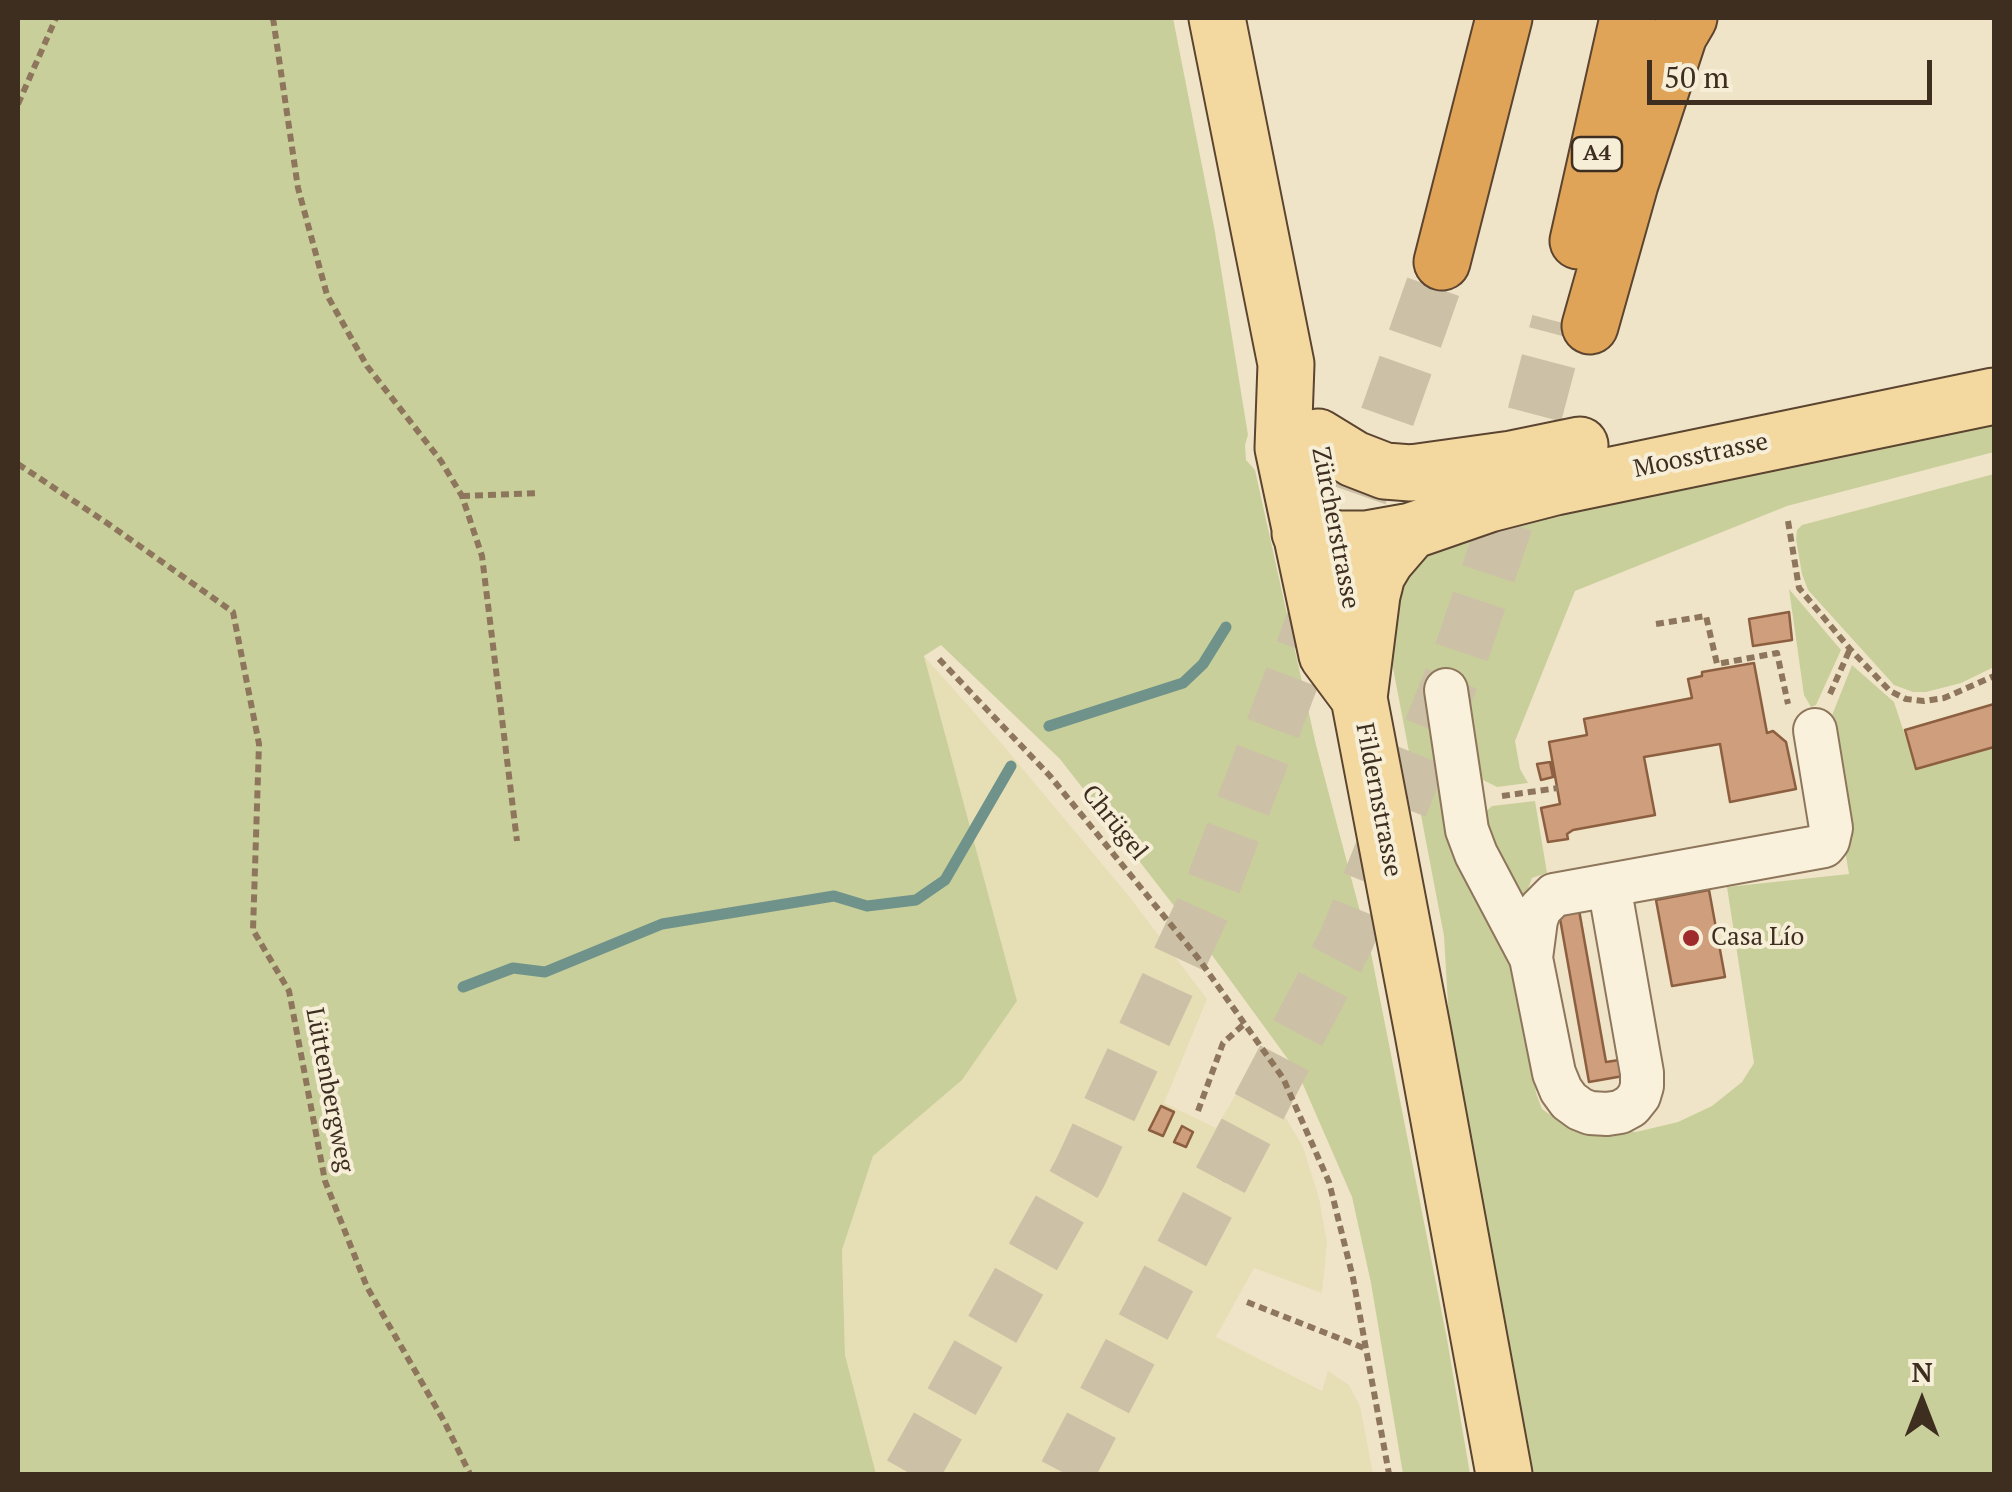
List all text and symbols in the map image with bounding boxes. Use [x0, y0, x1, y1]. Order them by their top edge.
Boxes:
scale bar [1652, 40, 1937, 102]
text: 50 m [1664, 57, 1729, 97]
road number: A4 [1572, 137, 1622, 171]
street label: Moosstrasse [1631, 427, 1771, 485]
street label: Zürcherstrasse [1305, 445, 1365, 611]
street label: Fildernstrasse [1348, 721, 1408, 879]
street label: Chrügel [1075, 779, 1153, 867]
place label: Casa Lío [1711, 923, 1804, 953]
marker: Casa Lío [1680, 927, 1702, 949]
street label: Lüttenbergweg [298, 1005, 360, 1175]
north arrow [1872, 1352, 1972, 1452]
text: N [1911, 1353, 1933, 1390]

